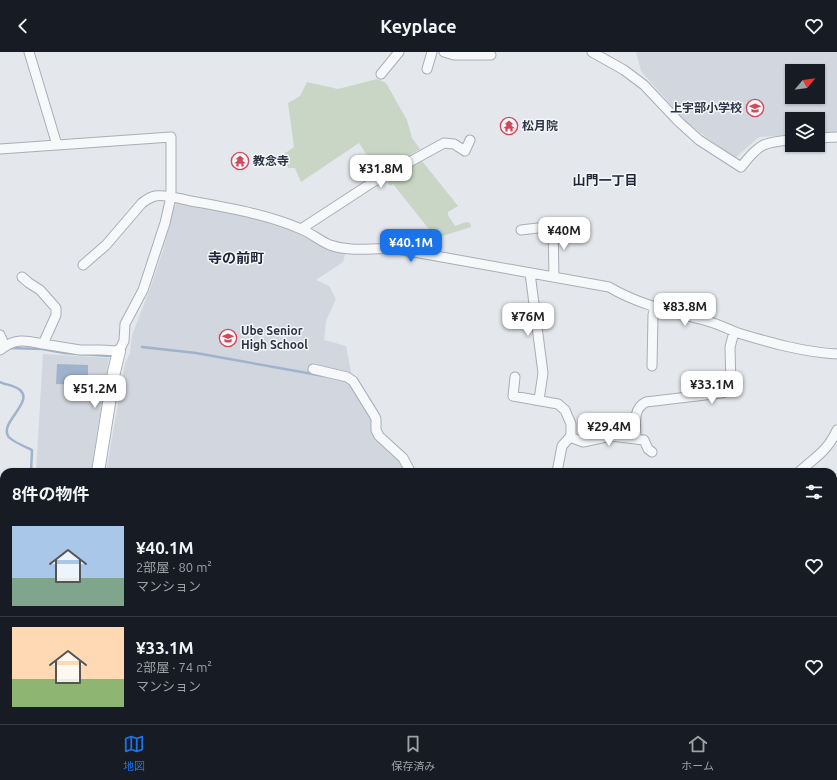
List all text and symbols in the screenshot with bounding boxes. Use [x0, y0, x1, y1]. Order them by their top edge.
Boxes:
icon: back [12, 15, 34, 37]
icon: heart [803, 15, 825, 37]
text: Keyplace [380, 16, 457, 36]
north arrow [785, 64, 825, 104]
map controls [785, 64, 825, 152]
school or university icon: 上宇部小学校 [745, 98, 765, 118]
place label: 上宇部小学校 [670, 101, 742, 114]
button: layers [785, 112, 825, 152]
temple icon: 松月院 [499, 116, 519, 136]
place label: 松月院 [522, 119, 558, 132]
temple icon: 教念寺 [230, 151, 250, 171]
place label: 教念寺 [253, 154, 289, 167]
pin: ¥31.8M [348, 155, 414, 189]
text: ¥31.8M [359, 161, 403, 175]
district label: 山門一丁目 [572, 173, 638, 187]
pin: ¥40M [540, 217, 588, 251]
text: ¥40M [547, 223, 581, 237]
pin: ¥40.1M [378, 229, 444, 263]
text: ¥40.1M [389, 235, 433, 249]
district label: 寺の前町 [208, 250, 264, 266]
pin: ¥83.8M [652, 293, 718, 327]
text: ¥83.8M [663, 299, 707, 313]
pin: ¥76M [504, 303, 552, 337]
text: ¥76M [511, 309, 545, 323]
place label: Ube Senior High School [241, 324, 308, 351]
school or university icon: Ube Senior High School [218, 328, 238, 348]
pin: ¥33.1M [679, 371, 745, 405]
pin: ¥51.2M [62, 375, 128, 409]
text: ¥33.1M [690, 377, 734, 391]
text: ¥51.2M [73, 381, 117, 395]
pin: ¥29.4M [576, 413, 642, 447]
text: ¥29.4M [587, 419, 631, 433]
icon: filters [803, 481, 825, 503]
text: 8件の物件 [12, 484, 90, 503]
text: ¥40.1M [136, 538, 194, 557]
icon: home [44, 542, 92, 590]
icon: heart [803, 555, 825, 577]
text: 2部屋 · 80 m² [136, 560, 212, 574]
text: マンション [136, 579, 201, 593]
text: ¥33.1M [136, 638, 194, 657]
icon: home [44, 643, 92, 691]
icon: heart [803, 656, 825, 678]
text: 2部屋 · 74 m² [136, 660, 212, 674]
text: マンション [136, 679, 201, 693]
tab: 地図 [123, 733, 145, 773]
tab: 保存済み [391, 733, 435, 773]
tab: ホーム [681, 733, 714, 773]

